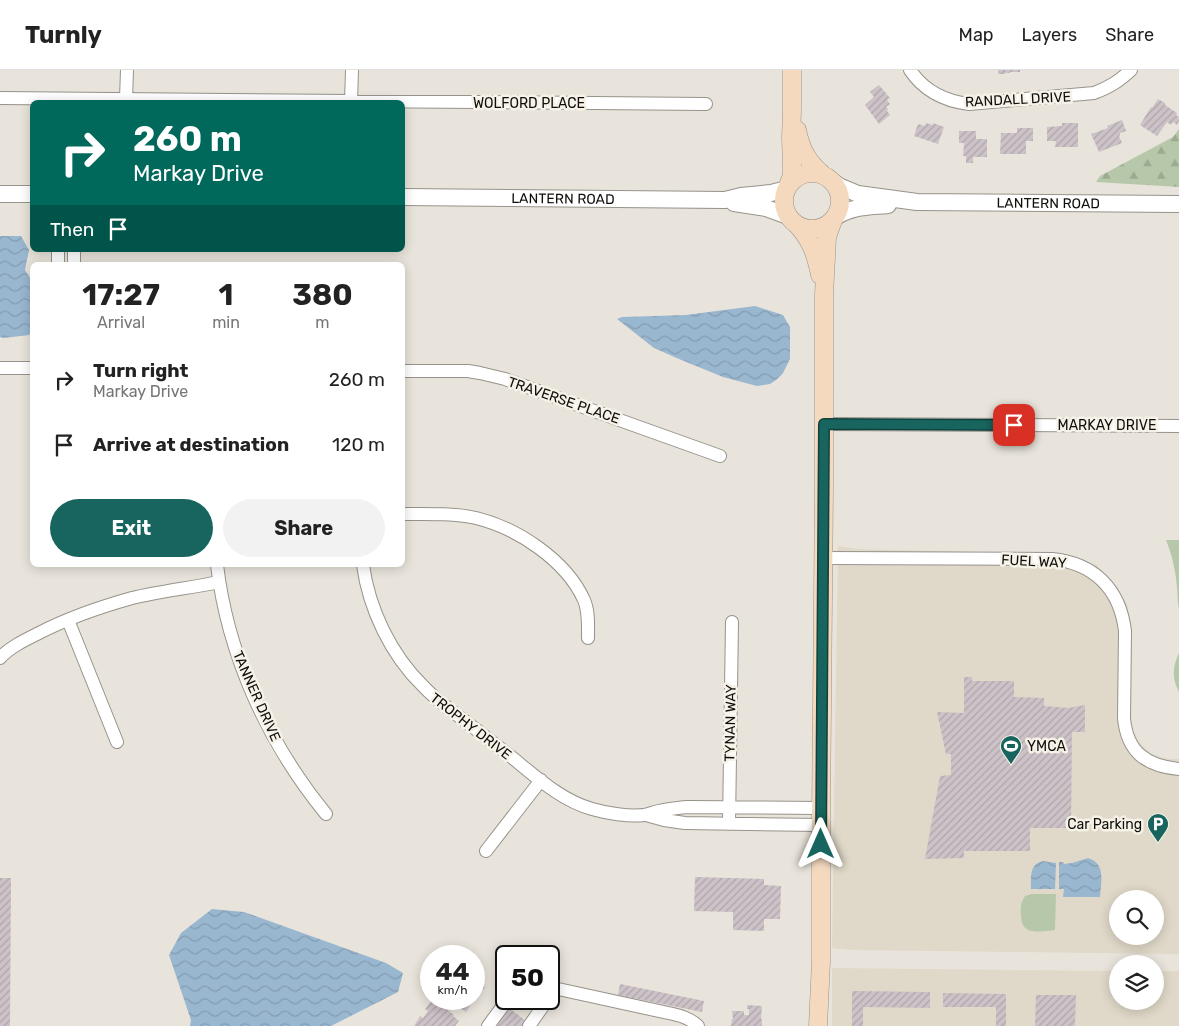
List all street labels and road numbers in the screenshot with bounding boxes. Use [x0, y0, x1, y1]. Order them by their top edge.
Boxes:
street label: RANDALL DRIVE [965, 88, 1072, 111]
street label: WOLFORD PLACE [473, 95, 585, 112]
street label: LANTERN ROAD [511, 190, 615, 208]
street label: LANTERN ROAD [996, 195, 1100, 212]
street label: TRAVERSE PLACE [506, 373, 622, 428]
street label: MARKAY DRIVE [1058, 417, 1156, 434]
street label: FUEL WAY [1001, 551, 1067, 572]
street label: TANNER DRIVE [229, 648, 284, 744]
street label: TYNAN WAY [721, 684, 740, 762]
street label: TROPHY DRIVE [427, 689, 515, 763]

